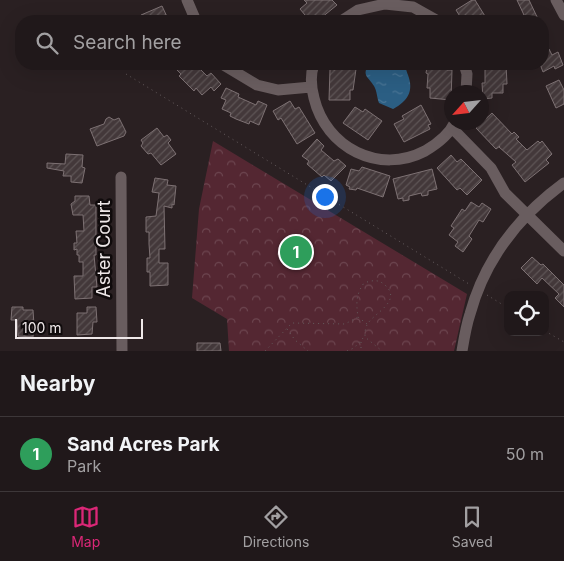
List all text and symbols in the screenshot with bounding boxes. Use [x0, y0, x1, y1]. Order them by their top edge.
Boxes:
search box [15, 15, 549, 70]
icon: search [33, 29, 61, 57]
text: Search here [73, 31, 182, 54]
north arrow [444, 85, 489, 130]
your location [312, 184, 338, 210]
street label: Aster Court [93, 200, 114, 298]
pin: 1 [280, 233, 312, 271]
map controls [504, 291, 549, 336]
button: locate [504, 291, 549, 336]
scale bar [15, 316, 142, 339]
text: 100 m [22, 319, 62, 336]
text: Nearby [20, 371, 95, 396]
text: Sand Acres Park [67, 433, 220, 456]
text: 1 [33, 444, 39, 464]
text: 50 m [506, 444, 544, 464]
text: Park [67, 456, 101, 476]
tab: Map [71, 503, 100, 550]
tab: Directions [243, 503, 309, 550]
tab: Saved [452, 503, 493, 550]

